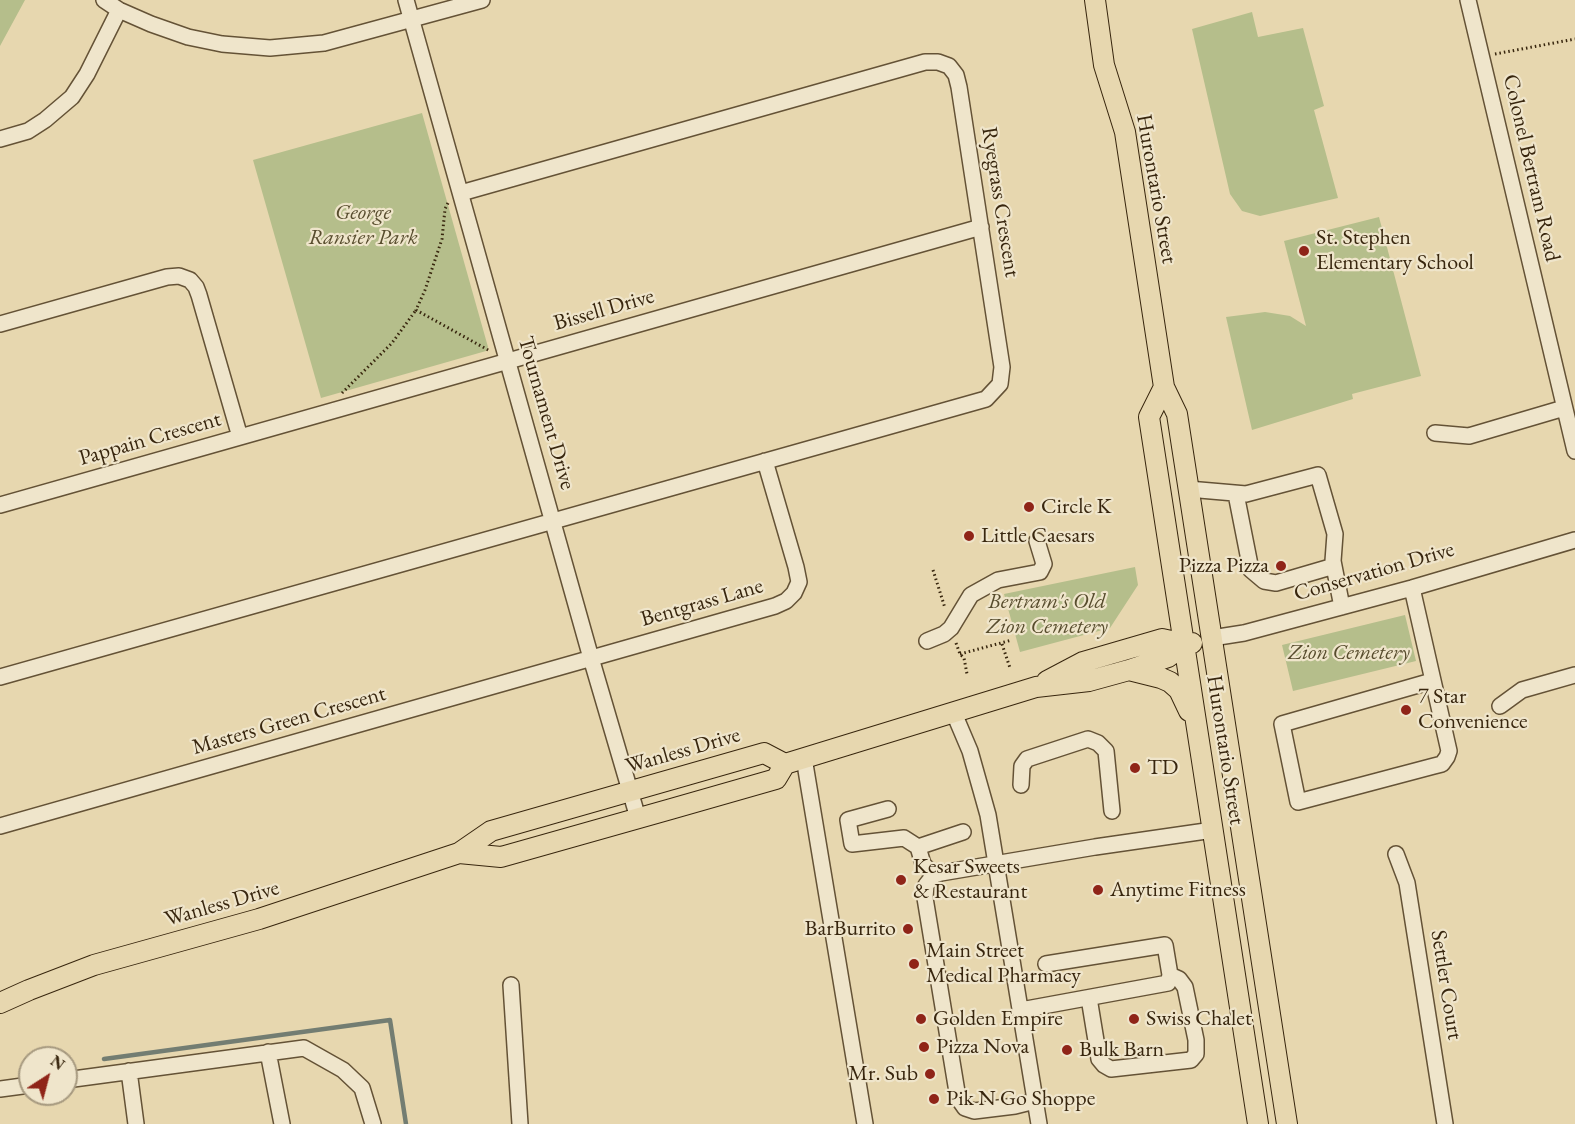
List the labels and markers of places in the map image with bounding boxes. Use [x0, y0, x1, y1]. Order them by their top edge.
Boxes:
place label: St. Stephen Elementary School [1316, 225, 1474, 276]
marker: St. Stephen Elementary School [1297, 244, 1311, 258]
place label: Circle K [1041, 494, 1112, 520]
marker: Circle K [1022, 500, 1036, 514]
place label: Little Caesars [981, 523, 1095, 549]
marker: Little Caesars [962, 529, 976, 543]
place label: Pizza Pizza [1179, 553, 1269, 579]
marker: Pizza Pizza [1274, 559, 1288, 573]
place label: 7 Star Convenience [1418, 684, 1528, 736]
marker: 7 Star Convenience [1399, 703, 1413, 717]
place label: TD [1147, 755, 1178, 781]
marker: TD [1128, 761, 1142, 775]
place label: Kesar Sweets & Restaurant [913, 854, 1027, 906]
marker: Kesar Sweets & Restaurant [894, 873, 908, 887]
place label: Anytime Fitness [1110, 877, 1246, 903]
marker: Anytime Fitness [1091, 883, 1105, 897]
place label: BarBurrito [805, 916, 896, 942]
marker: BarBurrito [901, 922, 915, 936]
place label: Main Street Medical Pharmacy [926, 938, 1081, 990]
marker: Main Street Medical Pharmacy [907, 957, 921, 971]
place label: Golden Empire [933, 1006, 1063, 1032]
place label: Swiss Chalet [1146, 1006, 1252, 1032]
marker: Golden Empire [914, 1012, 928, 1026]
marker: Swiss Chalet [1127, 1012, 1141, 1026]
place label: Pizza Nova [936, 1034, 1029, 1060]
place label: Bulk Barn [1079, 1037, 1164, 1063]
marker: Pizza Nova [917, 1040, 931, 1054]
marker: Bulk Barn [1060, 1043, 1074, 1057]
place label: Mr. Sub [848, 1061, 918, 1087]
marker: Mr. Sub [923, 1067, 937, 1081]
place label: Pik N Go Shoppe [946, 1086, 1095, 1112]
marker: Pik N Go Shoppe [927, 1092, 941, 1106]

